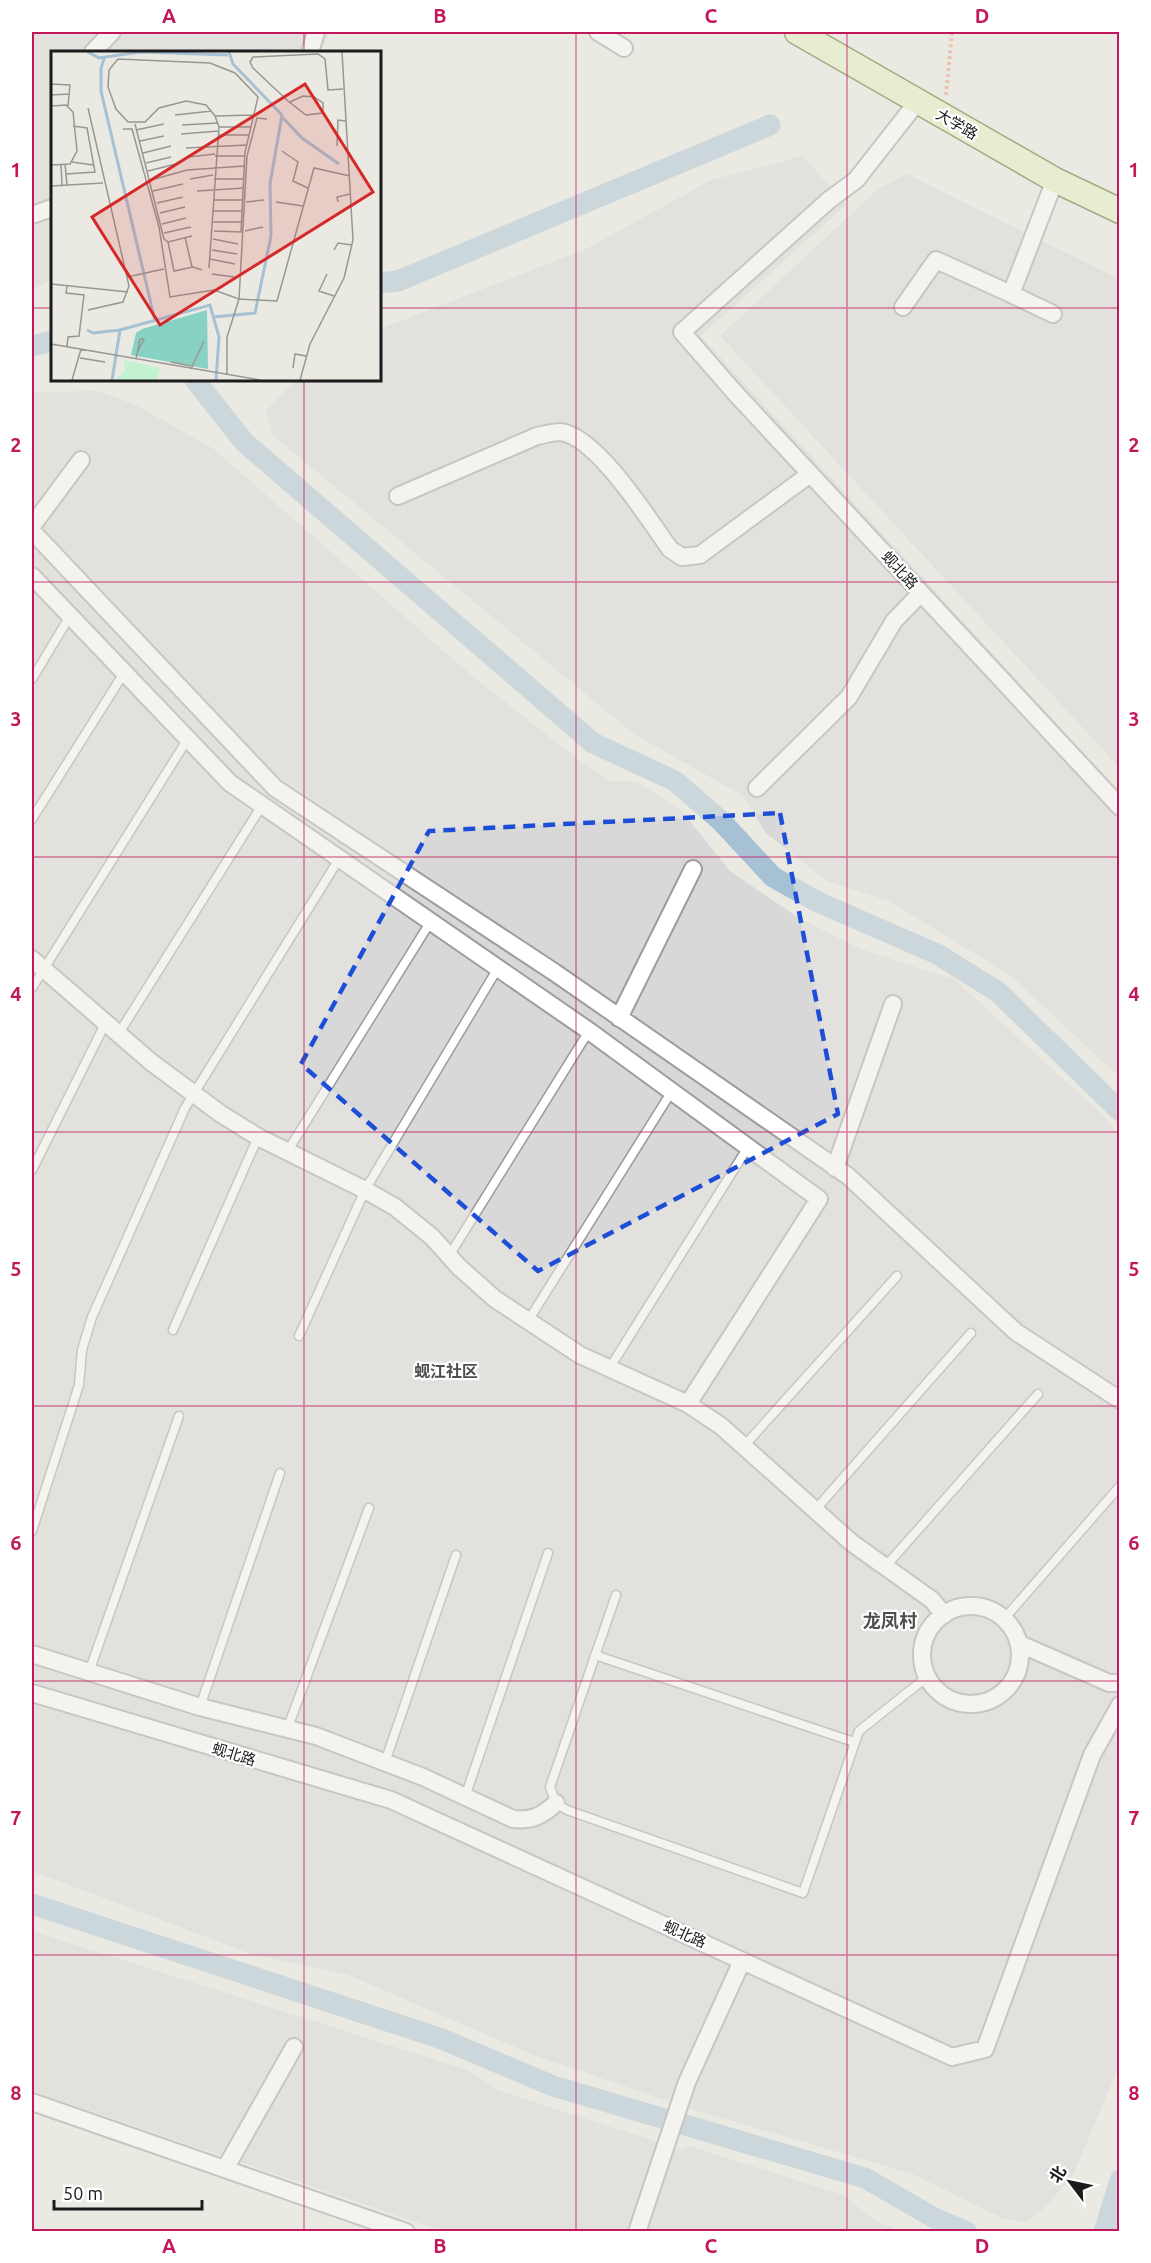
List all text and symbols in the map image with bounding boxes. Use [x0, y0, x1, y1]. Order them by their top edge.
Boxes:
text: A [162, 4, 176, 27]
text: B [433, 4, 447, 27]
text: C [705, 4, 718, 27]
text: D [975, 4, 989, 27]
inset map [51, 51, 381, 381]
street label: 大学路 [933, 105, 981, 143]
text: 1 [10, 158, 22, 181]
text: 1 [1128, 158, 1140, 181]
text: 2 [10, 433, 22, 456]
text: 2 [1128, 433, 1140, 456]
street label: 蚬北路 [878, 548, 922, 592]
text: 3 [10, 707, 22, 730]
text: 3 [1128, 707, 1140, 730]
text: 4 [10, 982, 22, 1005]
text: 4 [1128, 982, 1140, 1005]
text: 5 [10, 1257, 22, 1280]
text: 5 [1128, 1257, 1140, 1280]
district label: 蚬江社区 [414, 1362, 478, 1380]
text: 6 [10, 1531, 22, 1554]
text: 6 [1128, 1531, 1140, 1554]
district label: 龙凤村 [863, 1610, 917, 1630]
street label: 蚬北路 [210, 1739, 258, 1769]
text: 7 [10, 1806, 22, 1829]
text: 7 [1128, 1806, 1140, 1829]
street label: 蚬北路 [661, 1917, 709, 1951]
text: 8 [10, 2081, 22, 2104]
text: 8 [1128, 2081, 1140, 2104]
north arrow [1040, 2152, 1100, 2212]
text: 北 [1045, 2162, 1069, 2186]
scale bar [54, 2173, 202, 2211]
text: 50 m [63, 2183, 103, 2203]
text: A [162, 2234, 176, 2257]
text: B [433, 2234, 447, 2257]
text: C [705, 2234, 718, 2257]
text: D [975, 2234, 989, 2257]

